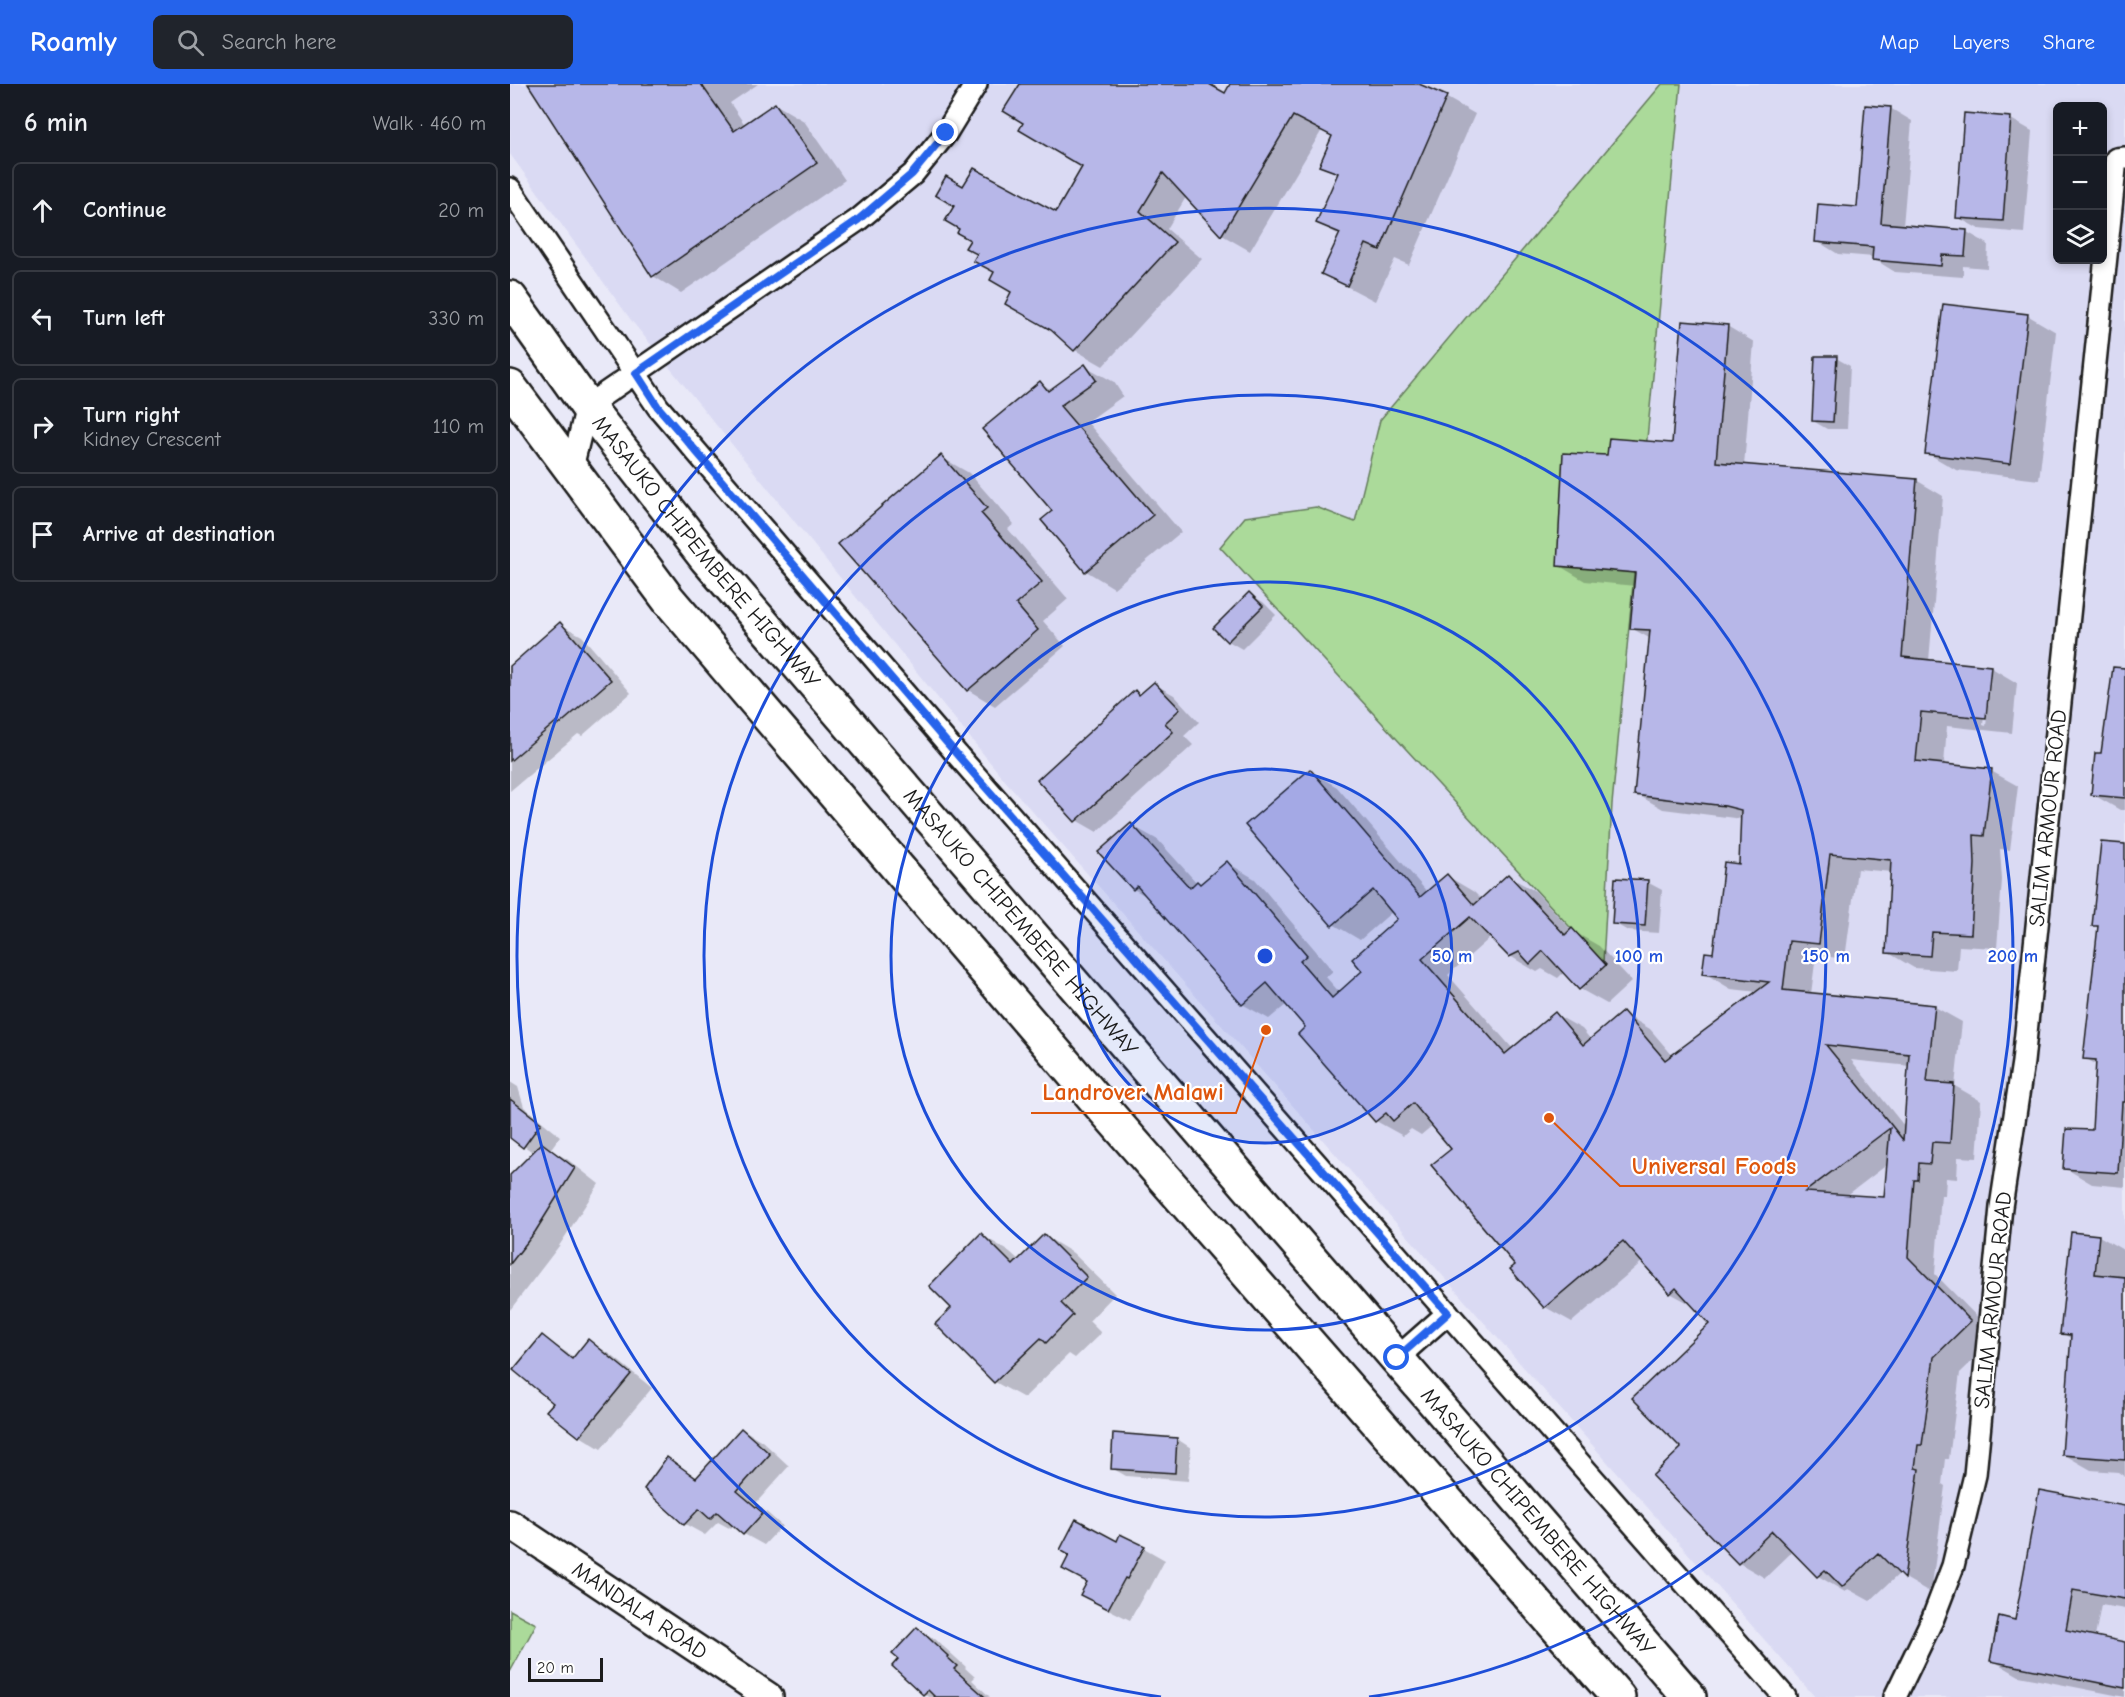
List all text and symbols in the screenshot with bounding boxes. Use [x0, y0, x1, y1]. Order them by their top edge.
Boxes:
search box [153, 15, 573, 69]
text: Roamly [30, 26, 117, 58]
icon: search [174, 26, 207, 59]
text: Search here [222, 29, 336, 55]
text: Map [1880, 30, 1919, 54]
text: Layers [1952, 30, 2010, 54]
text: Share [2043, 30, 2095, 54]
map controls [2053, 102, 2107, 264]
button: + [2053, 102, 2107, 156]
text: 6 min [24, 108, 88, 138]
text: Walk · 460 m [373, 112, 486, 135]
route end [932, 119, 958, 145]
button: − [2053, 156, 2107, 210]
icon: ahead [26, 194, 59, 227]
text: Continue [83, 197, 166, 223]
text: 20 m [438, 199, 484, 222]
button: layers [2053, 210, 2107, 264]
icon: left [26, 302, 59, 335]
text: Turn left [83, 305, 165, 331]
text: 330 m [428, 307, 484, 330]
text: Turn right [83, 402, 180, 428]
icon: right [26, 410, 59, 443]
street label: MASAUKO CHIPEMBERE HIGHWAY [586, 410, 826, 694]
text: 110 m [433, 415, 484, 438]
text: Kidney Crescent [83, 428, 221, 451]
icon: arrive [26, 518, 59, 551]
text: Arrive at destination [83, 521, 275, 547]
street label: SALIM ARMOUR ROAD [2024, 708, 2072, 928]
street label: MASAUKO CHIPEMBERE HIGHWAY [898, 783, 1143, 1062]
centre of rings [1255, 946, 1275, 966]
text: 50 m [1432, 946, 1472, 967]
text: 100 m [1615, 946, 1663, 967]
text: 150 m [1802, 946, 1850, 967]
text: 200 m [1988, 946, 2038, 967]
callout: Landrover Malawi [1031, 1071, 1236, 1113]
text: Landrover Malawi [1042, 1078, 1224, 1106]
callout: Universal Foods [1620, 1144, 1808, 1186]
text: Universal Foods [1632, 1152, 1796, 1180]
street label: SALIM ARMOUR ROAD [1969, 1190, 2017, 1410]
route start [1383, 1344, 1409, 1370]
street label: MASAUKO CHIPEMBERE HIGHWAY [1415, 1383, 1661, 1661]
street label: MANDALA ROAD [567, 1556, 712, 1665]
scale bar [528, 1655, 603, 1682]
text: 20 m [537, 1659, 574, 1677]

